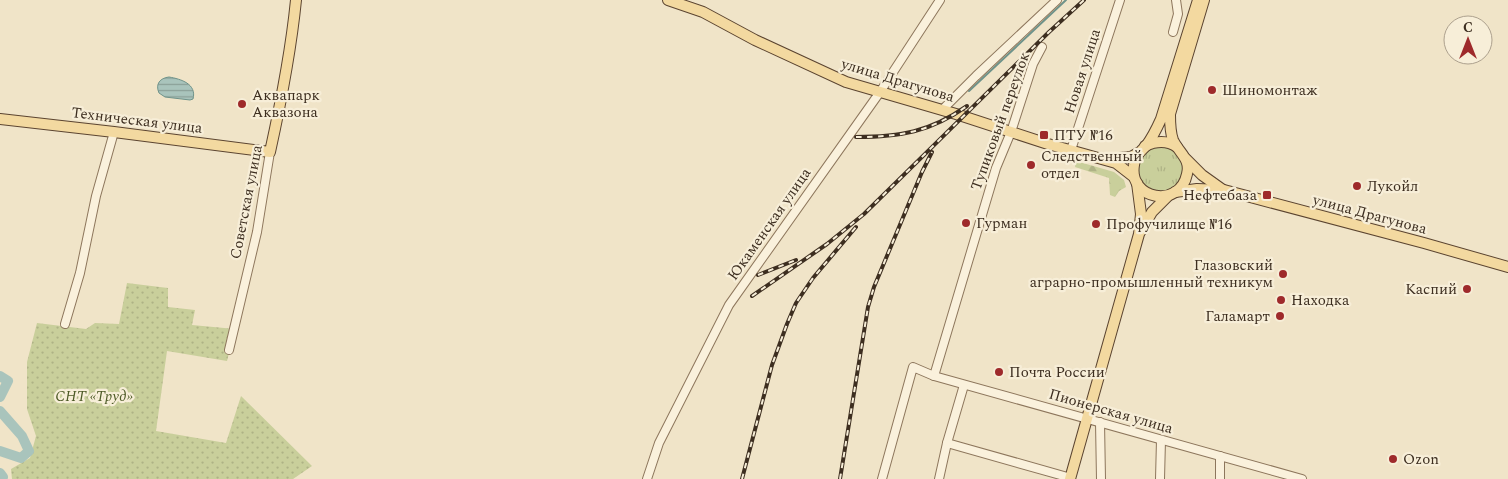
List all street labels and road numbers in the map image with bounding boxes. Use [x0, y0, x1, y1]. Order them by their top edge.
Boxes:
street label: Новая улица [1058, 25, 1107, 116]
street label: Тупиковый переулок [965, 49, 1036, 194]
street label: улица Драгунова [837, 52, 958, 109]
street label: Техническая улица [70, 101, 204, 140]
street label: Советская улица [224, 142, 269, 261]
street label: Юкаменская улица [722, 163, 817, 285]
street label: улица Драгунова [1309, 188, 1430, 241]
street label: Пионерская улица [1046, 383, 1176, 440]

